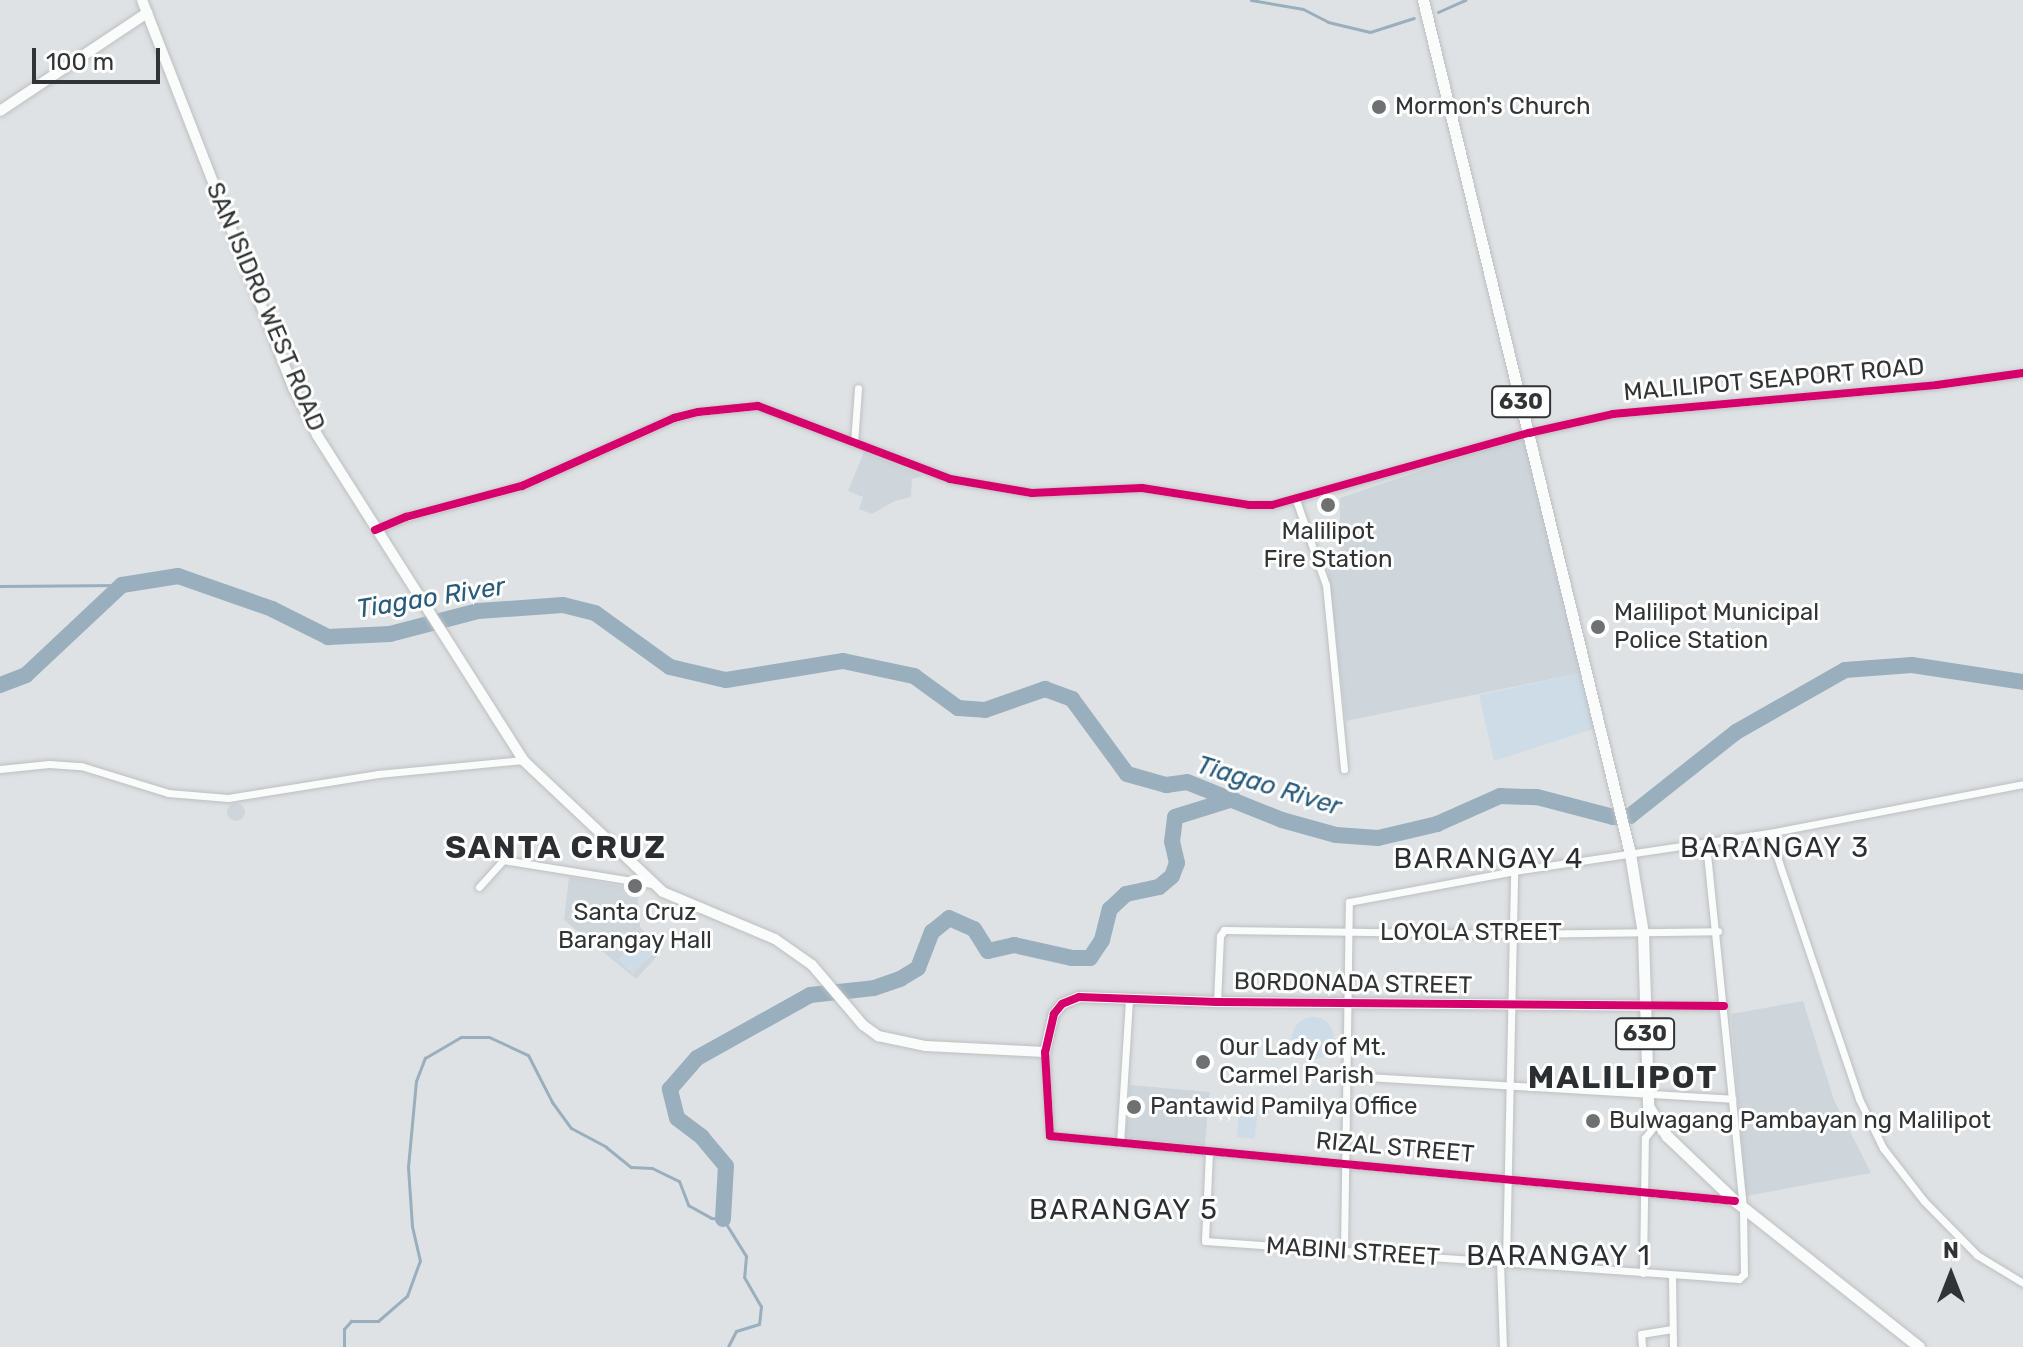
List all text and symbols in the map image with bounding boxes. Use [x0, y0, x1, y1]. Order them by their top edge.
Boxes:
scale bar [36, 32, 164, 82]
text: 100 m [46, 48, 114, 76]
place label: Mormon's Church [1395, 93, 1591, 121]
marker: Mormon's Church [1370, 98, 1388, 116]
street label: SAN ISIDRO WEST ROAD [199, 178, 331, 436]
street label: MALILIPOT SEAPORT ROAD [1622, 352, 1926, 408]
road number: 630 [1491, 384, 1551, 420]
marker: Malilipot Fire Station [1319, 496, 1337, 514]
place label: Malilipot Fire Station [1264, 518, 1392, 574]
water label: Tiagao River [355, 571, 507, 625]
place label: Malilipot Municipal Police Station [1614, 599, 1819, 655]
marker: Malilipot Municipal Police Station [1589, 618, 1607, 636]
water label: Tiagao River [1193, 749, 1345, 823]
district label: SANTA CRUZ [445, 828, 667, 866]
district label: BARANGAY 3 [1679, 831, 1871, 865]
district label: BARANGAY 4 [1393, 842, 1585, 876]
marker: Santa Cruz Barangay Hall [626, 877, 644, 895]
place label: Santa Cruz Barangay Hall [558, 899, 712, 955]
street label: LOYOLA STREET [1380, 919, 1562, 947]
street label: BORDONADA STREET [1233, 968, 1473, 1000]
road number: 630 [1615, 1016, 1675, 1052]
place label: Our Lady of Mt. Carmel Parish [1219, 1034, 1388, 1090]
marker: Our Lady of Mt. Carmel Parish [1194, 1053, 1212, 1071]
district label: MALILIPOT [1528, 1058, 1718, 1096]
place label: Pantawid Pamilya Office [1150, 1093, 1417, 1121]
marker: Pantawid Pamilya Office [1125, 1098, 1143, 1116]
place label: Bulwagang Pambayan ng Malilipot [1609, 1107, 1991, 1135]
marker: Bulwagang Pambayan ng Malilipot [1584, 1112, 1602, 1130]
street label: RIZAL STREET [1314, 1127, 1476, 1169]
district label: BARANGAY 5 [1029, 1193, 1219, 1227]
street label: MABINI STREET [1265, 1232, 1441, 1272]
north arrow [1911, 1235, 1991, 1315]
text: N [1943, 1237, 1959, 1264]
district label: BARANGAY 1 [1466, 1239, 1652, 1273]

